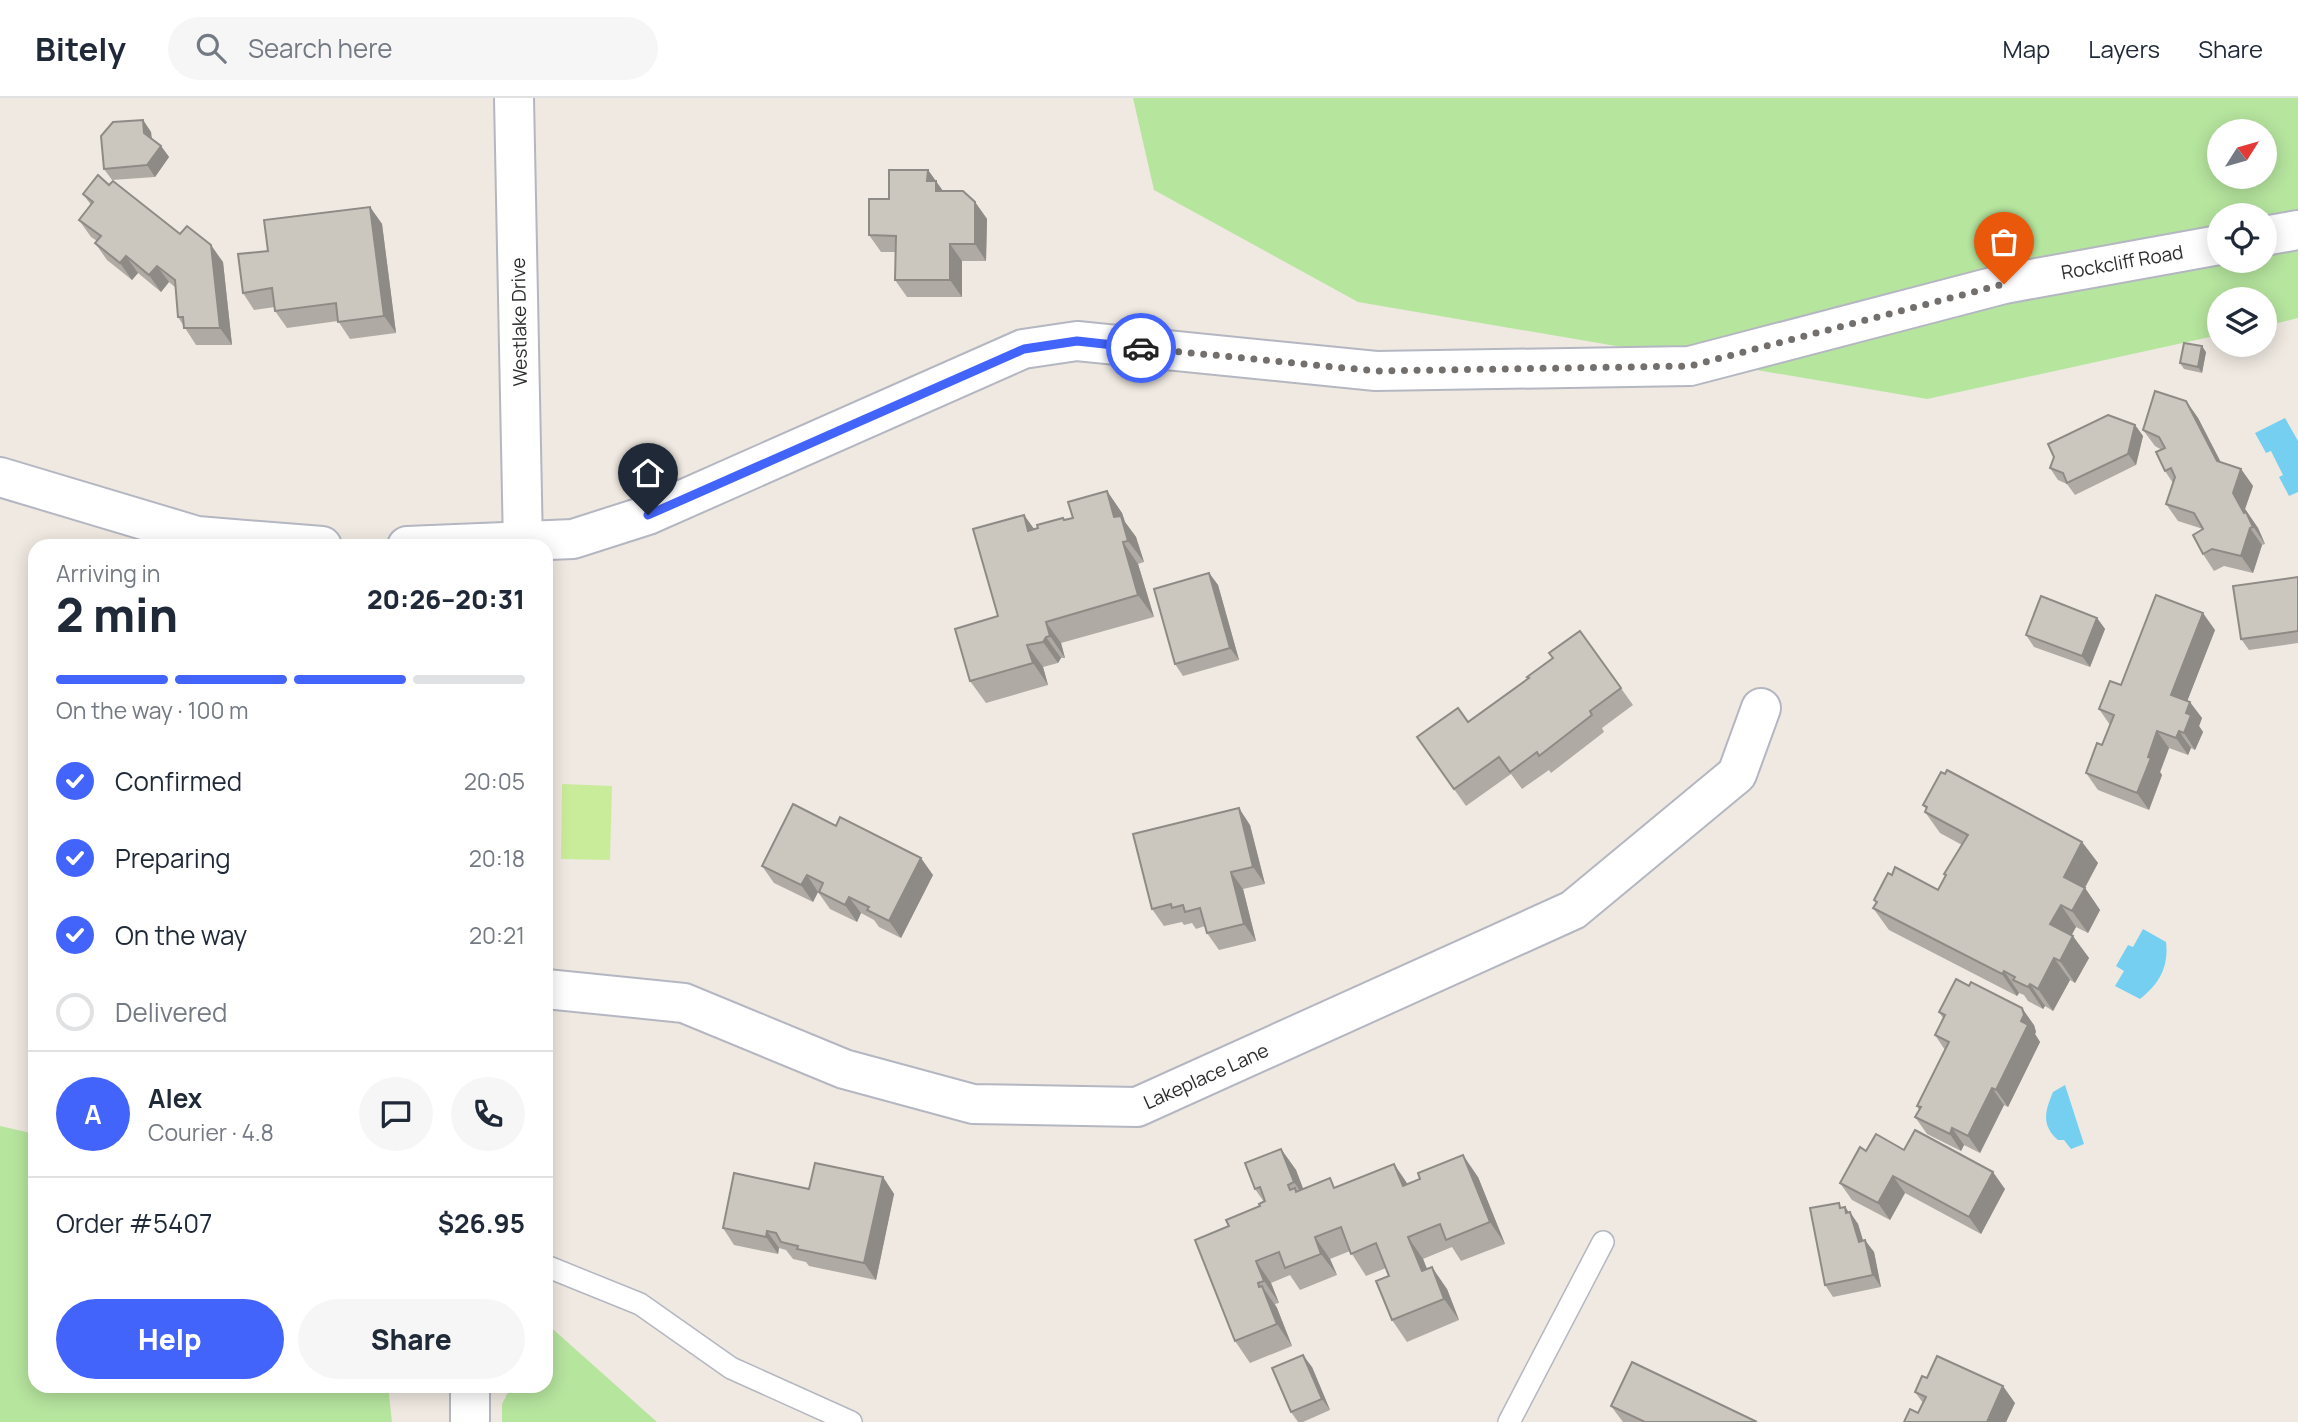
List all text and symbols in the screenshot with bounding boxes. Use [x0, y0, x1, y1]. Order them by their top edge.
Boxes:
search box [168, 17, 658, 80]
text: Bitely [35, 26, 126, 71]
icon: search [192, 29, 230, 67]
text: Search here [248, 30, 393, 66]
text: Map [2003, 32, 2050, 65]
text: Layers [2088, 32, 2160, 65]
text: Share [2198, 32, 2263, 65]
north arrow [2207, 119, 2277, 189]
map controls [2207, 119, 2277, 357]
button: locate [2207, 203, 2277, 273]
pin [1974, 212, 2034, 284]
icon: bag [1985, 223, 2023, 261]
street label: Rockcliff Road [2059, 238, 2185, 286]
street label: Westlake Drive [505, 257, 533, 387]
button: layers [2207, 287, 2277, 357]
courier [1106, 313, 1176, 383]
icon: car [1122, 329, 1160, 367]
pin [618, 443, 678, 515]
icon: home [629, 454, 667, 492]
text: Arriving in [56, 557, 161, 589]
text: 20:26–20:31 [367, 581, 525, 617]
text: 2 min [56, 583, 178, 646]
text: On the way · 100 m [56, 694, 249, 726]
icon: check [56, 762, 94, 800]
text: Confirmed [115, 763, 242, 799]
text: 20:05 [464, 765, 525, 797]
icon: check [56, 839, 94, 877]
text: Preparing [115, 840, 231, 876]
text: 20:18 [469, 842, 525, 874]
icon: check [56, 916, 94, 954]
text: On the way [115, 917, 247, 953]
text: 20:21 [469, 919, 525, 951]
text: Delivered [115, 994, 227, 1030]
street label: Lakeplace Lane [1139, 1037, 1273, 1115]
button: chat [359, 1077, 433, 1151]
button: phone [451, 1077, 525, 1151]
text: Alex [148, 1080, 202, 1116]
text: A [84, 1096, 102, 1132]
text: Courier · 4.8 [148, 1116, 274, 1148]
text: Order #5407 [56, 1205, 212, 1241]
text: $26.95 [438, 1205, 525, 1241]
button: Help [56, 1299, 284, 1379]
button: Share [298, 1299, 525, 1379]

